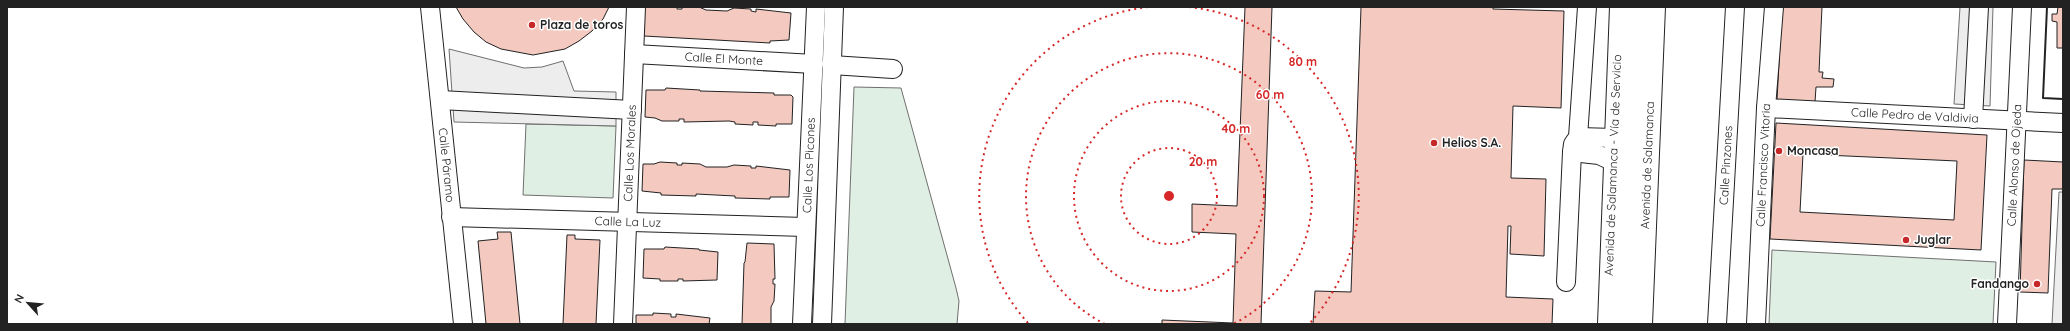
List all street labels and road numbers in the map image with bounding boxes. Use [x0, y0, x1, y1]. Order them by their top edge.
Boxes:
street label: Calle El Monte [684, 49, 764, 68]
street label: Avenida de Salamanca - Vía de Servicio [1601, 54, 1624, 276]
street label: Avenida de Salamanca [1637, 101, 1657, 229]
street label: Calle Francisco Vitoria [1753, 103, 1773, 227]
street label: Calle Los Morales [620, 104, 639, 202]
street label: Calle Pedro de Valdivia [1851, 104, 1979, 126]
street label: Calle Alonso de Ojeda [2004, 104, 2024, 227]
street label: Calle Los Picones [799, 117, 818, 213]
street label: Calle Pinzones [1716, 125, 1735, 205]
street label: Calle Páramo [436, 127, 458, 203]
street label: Calle La Luz [594, 213, 662, 230]

